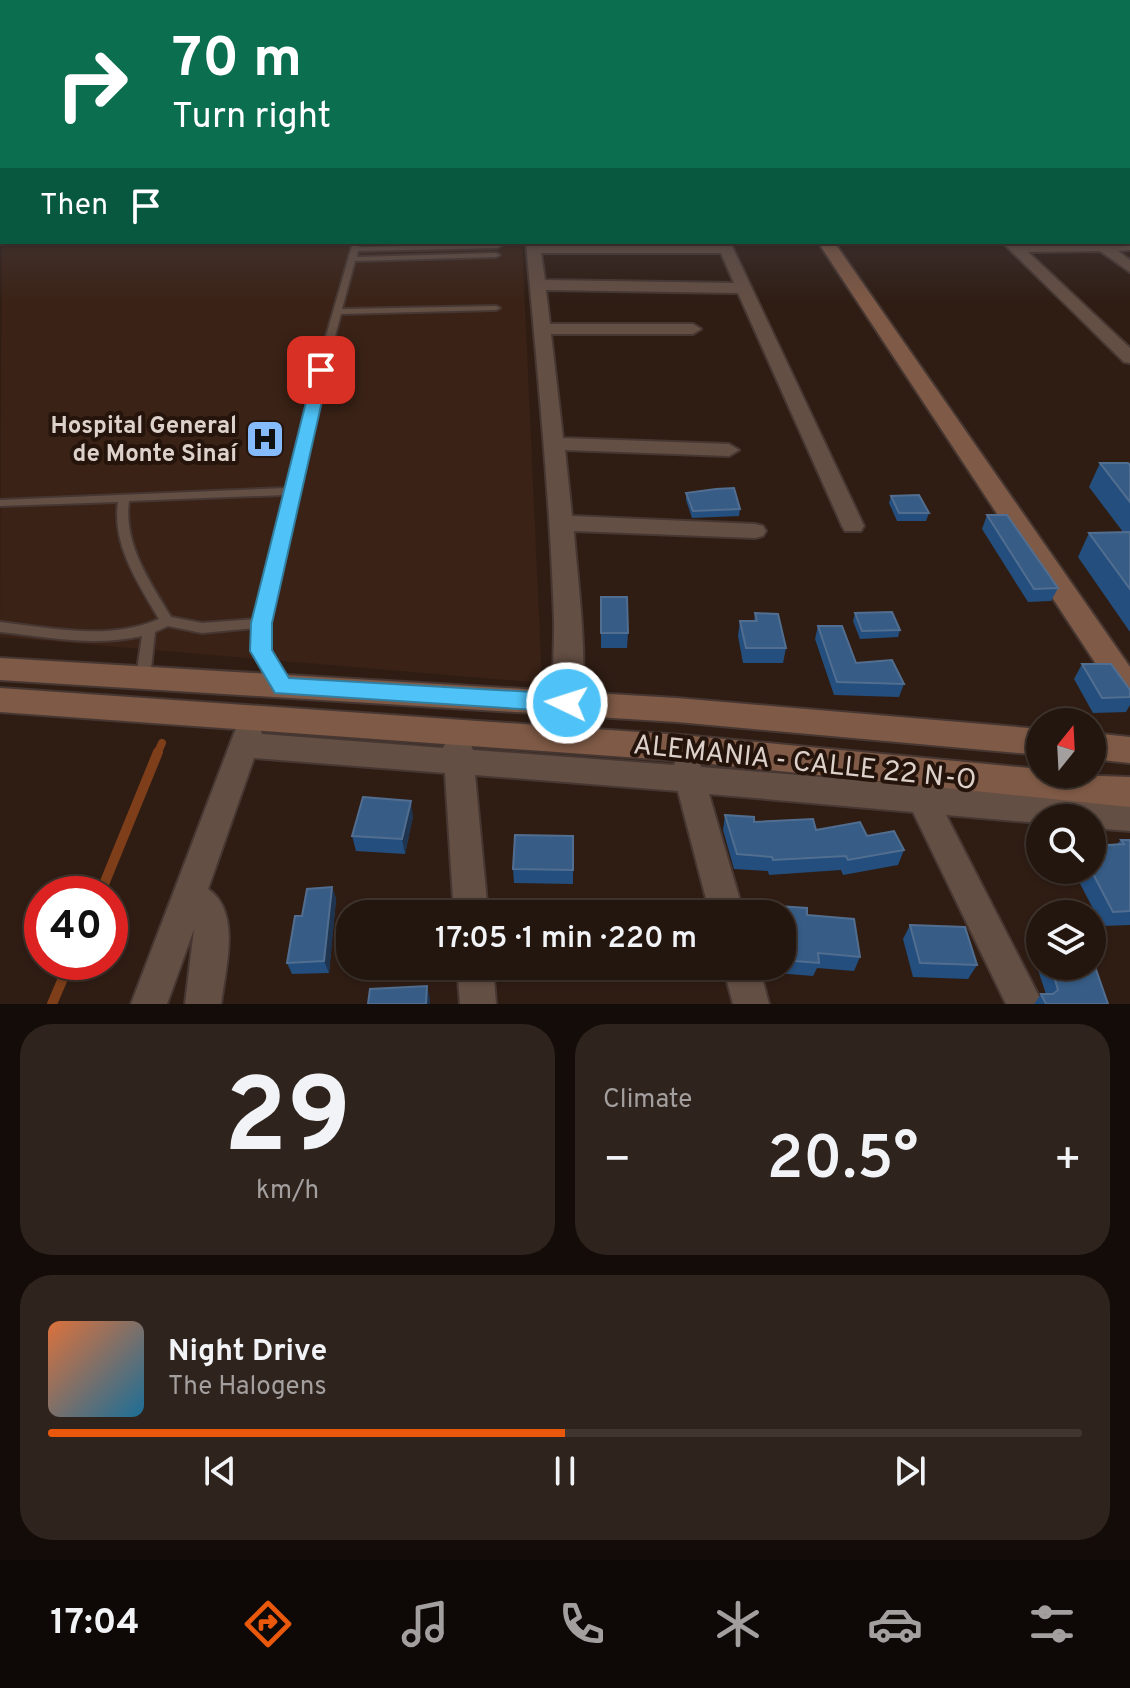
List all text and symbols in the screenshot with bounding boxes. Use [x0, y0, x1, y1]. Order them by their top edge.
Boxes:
text: 70 m [172, 26, 302, 96]
icon: right [40, 32, 144, 136]
text: Turn right [172, 95, 331, 141]
icon: arrive [124, 184, 168, 228]
text: Then [40, 188, 108, 225]
pin [287, 336, 355, 404]
icon: arrive [299, 348, 343, 392]
place label: Hospital General de Monte Sinaí [51, 412, 239, 470]
hospital icon: Hospital General de Monte Sinaí [244, 418, 286, 460]
position arrow [525, 661, 609, 745]
north arrow [1026, 708, 1106, 788]
map controls [1026, 708, 1106, 980]
street label: ALEMANIA - CALLE 22 N-O [631, 728, 978, 800]
button: search [1026, 804, 1106, 884]
speed limit sign: 40 [24, 876, 128, 980]
button: layers [1026, 900, 1106, 980]
text: 17:05 · 1 min · 220 m [435, 921, 697, 958]
text: 29 [224, 1057, 351, 1189]
text: Climate [603, 1084, 692, 1117]
text: 20.5° [767, 1124, 918, 1200]
text: − [603, 1134, 631, 1190]
text: + [1054, 1134, 1082, 1190]
text: km/h [256, 1175, 319, 1208]
text: Night Drive [168, 1334, 327, 1371]
text: The Halogens [168, 1371, 327, 1404]
icon: previous [198, 1449, 242, 1493]
icon: pause [543, 1449, 587, 1493]
icon: next [888, 1449, 932, 1493]
icon: directions [240, 1596, 296, 1652]
icon: music [397, 1596, 453, 1652]
icon: phone [554, 1596, 610, 1652]
icon: climate [710, 1596, 766, 1652]
icon: car [867, 1596, 923, 1652]
icon: filters [1024, 1596, 1080, 1652]
text: 17:04 [50, 1601, 140, 1647]

